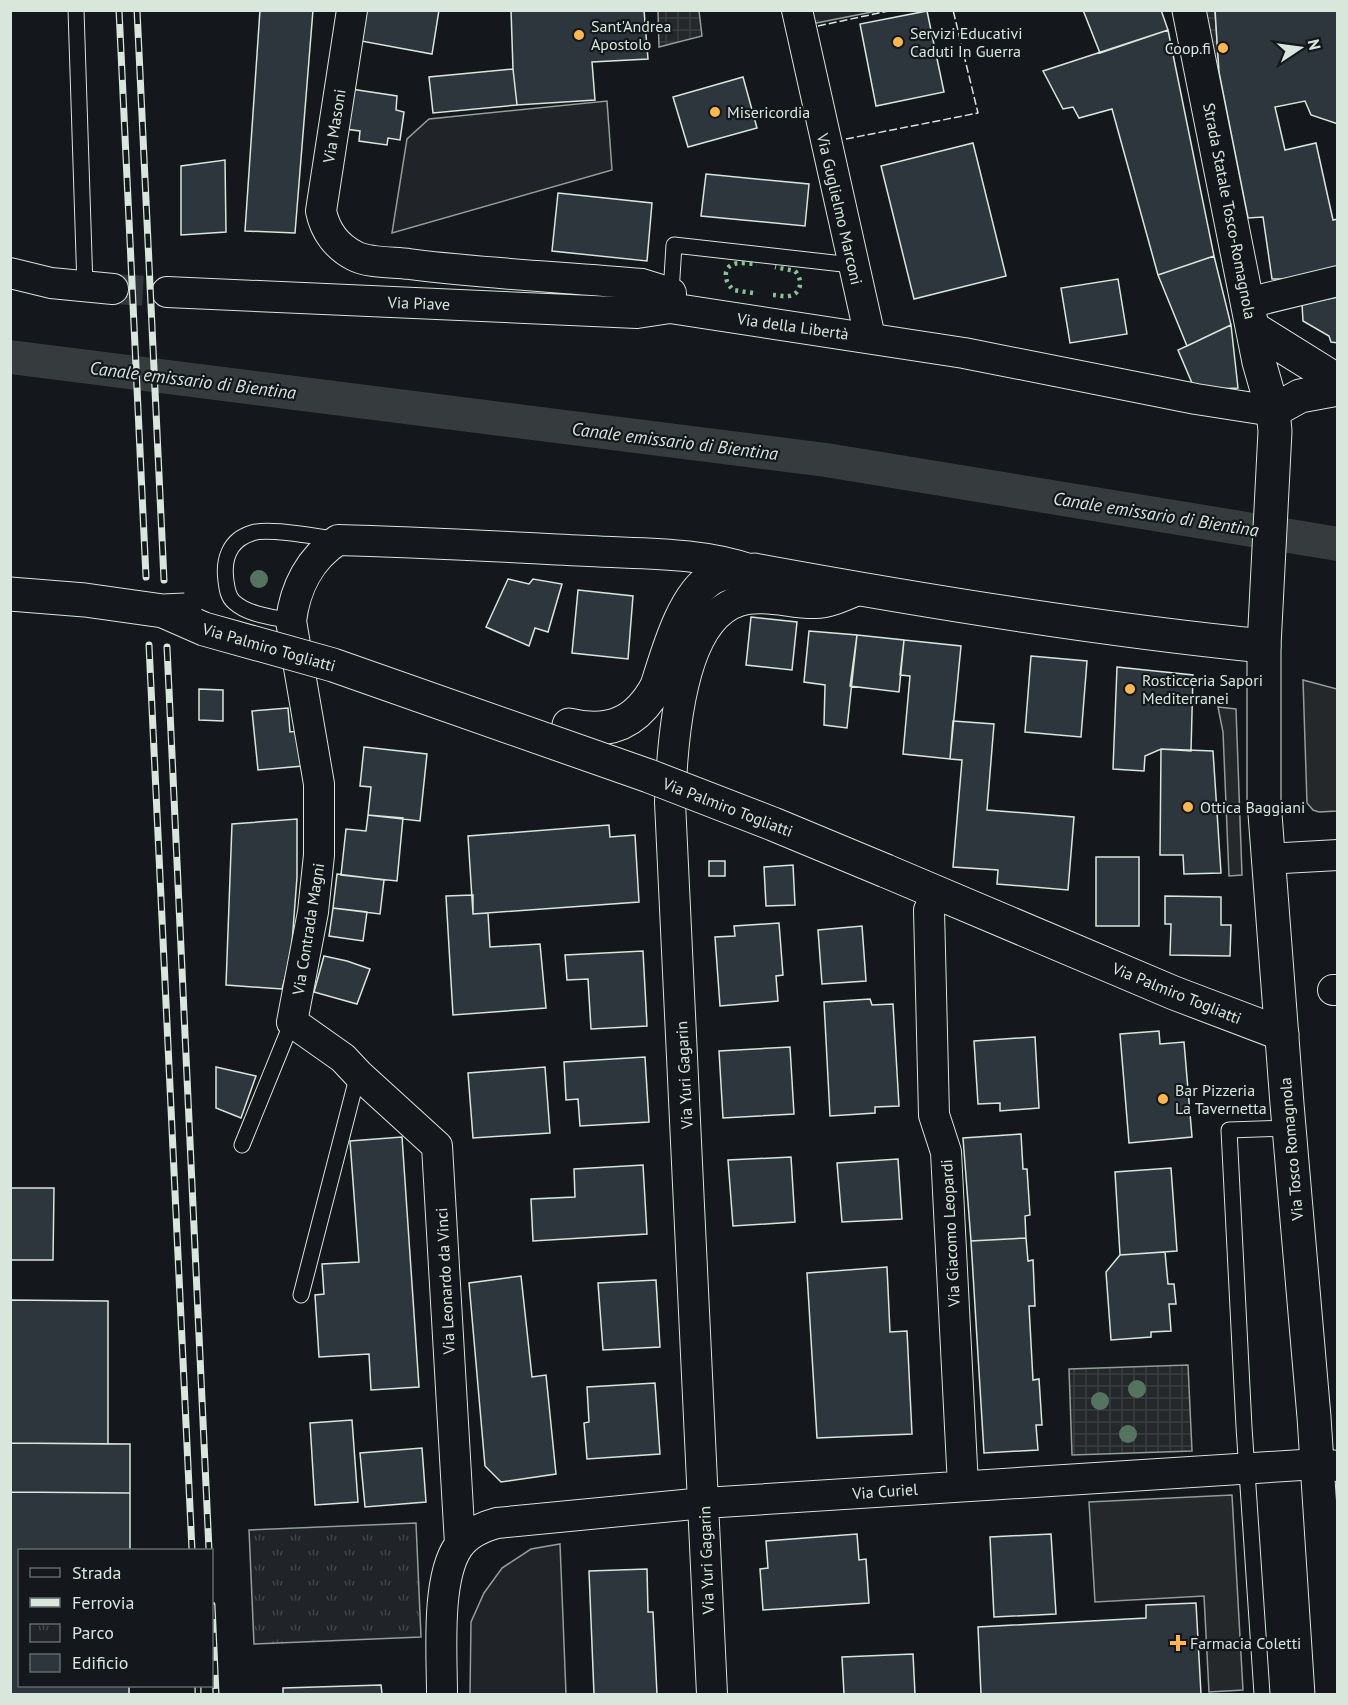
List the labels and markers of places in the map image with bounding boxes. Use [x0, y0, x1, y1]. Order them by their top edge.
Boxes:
place label: Sant'Andrea Apostolo [591, 16, 671, 54]
place label: Servizi Educativi Caduti In Guerra [910, 23, 1022, 61]
marker: Sant'Andrea Apostolo [572, 28, 586, 42]
marker: Servizi Educativi Caduti In Guerra [891, 35, 905, 49]
place label: Coop.fi [1165, 38, 1211, 58]
marker: Coop.fi [1216, 41, 1230, 55]
place label: Misericordia [727, 102, 810, 122]
marker: Misericordia [708, 105, 722, 119]
place label: Rosticceria Sapori Mediterranei [1142, 670, 1263, 708]
marker: Rosticceria Sapori Mediterranei [1123, 682, 1137, 696]
place label: Ottica Baggiani [1200, 797, 1305, 817]
marker: Ottica Baggiani [1181, 800, 1195, 814]
place label: Bar Pizzeria La Tavernetta [1175, 1080, 1267, 1118]
marker: Bar Pizzeria La Tavernetta [1156, 1092, 1170, 1106]
place label: Farmacia Coletti [1190, 1633, 1301, 1653]
marker: Farmacia Coletti [1171, 1636, 1185, 1650]

